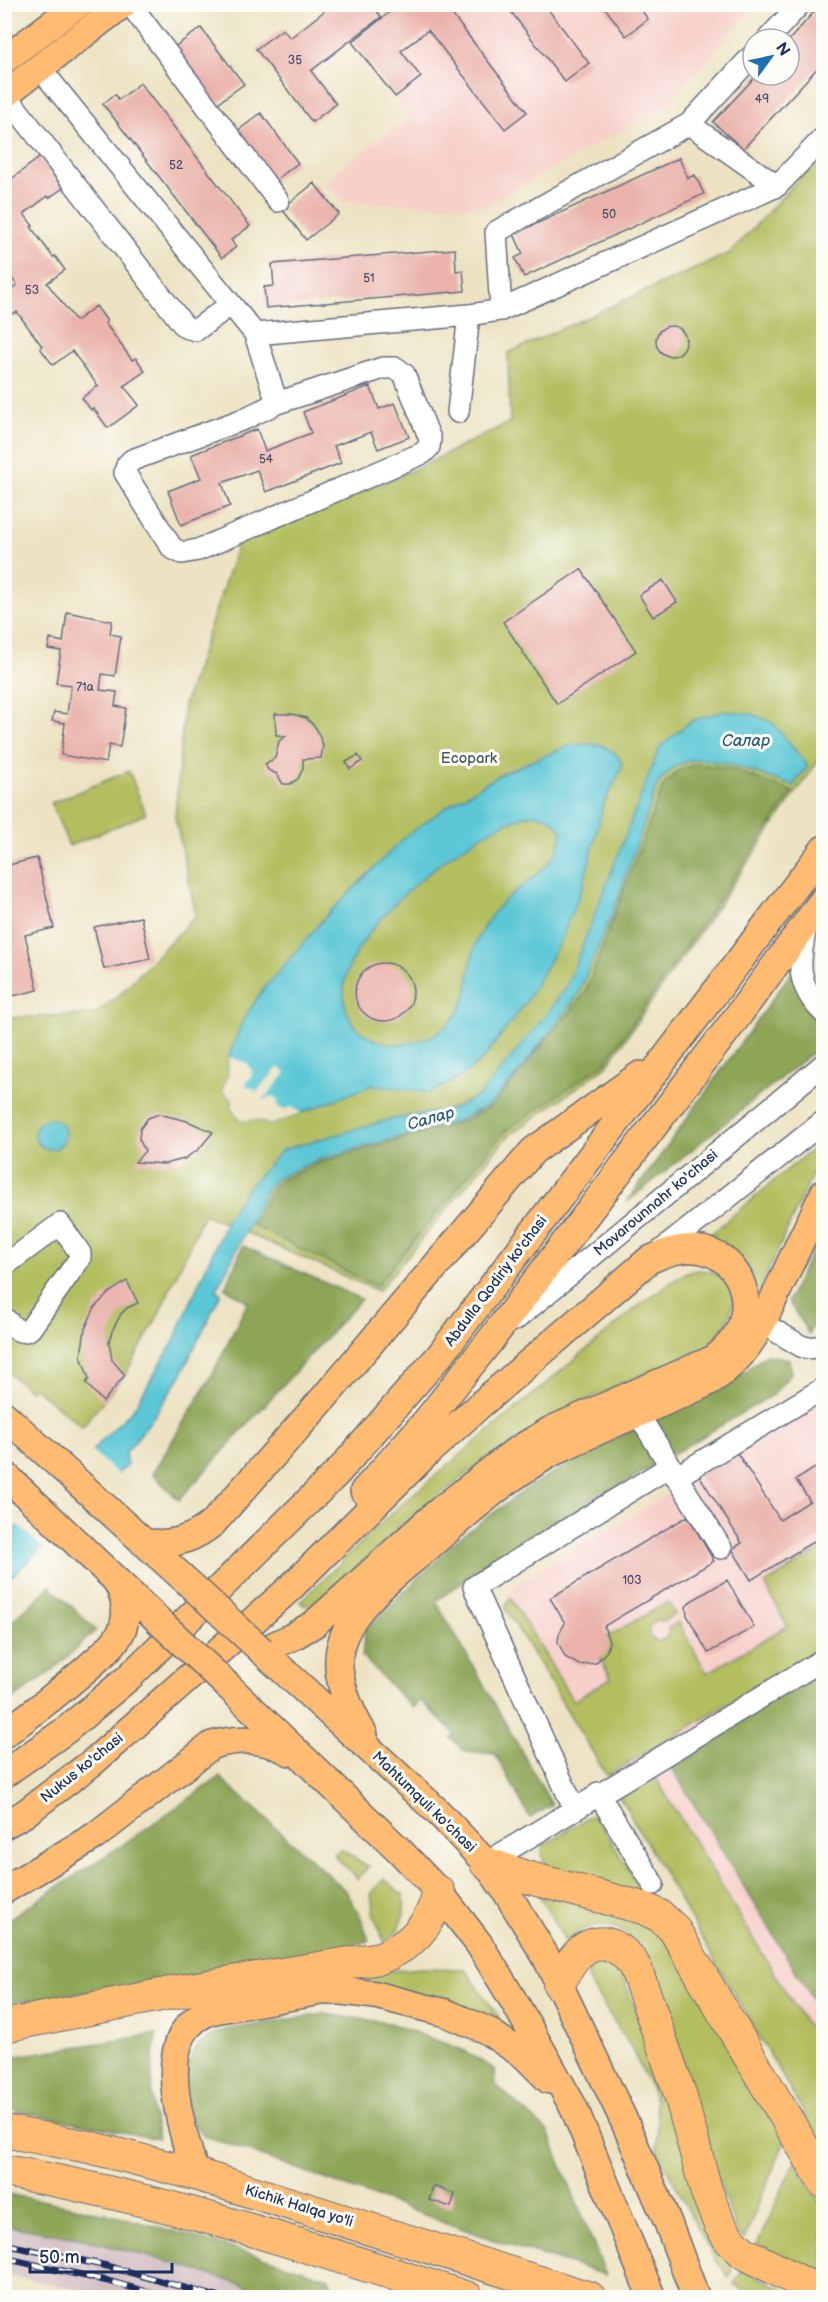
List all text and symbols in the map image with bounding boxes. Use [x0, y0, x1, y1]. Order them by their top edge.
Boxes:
north arrow [741, 27, 801, 87]
text: N [771, 39, 794, 60]
house number: 35 [288, 53, 302, 68]
house number: 49 [755, 92, 769, 107]
house number: 52 [169, 158, 183, 173]
house number: 50 [602, 207, 616, 222]
house number: 51 [363, 271, 375, 286]
house number: 53 [25, 283, 39, 298]
house number: 54 [259, 452, 274, 467]
house number: 71а [76, 680, 94, 695]
water label: Салар [722, 732, 770, 751]
park label: Ecopark [441, 749, 498, 768]
water label: Салар [405, 1103, 457, 1135]
street label: Movarounnahr ko'chasi [590, 1146, 722, 1260]
street label: Abdulla Qodiriy ko'chasi [441, 1212, 551, 1350]
house number: 103 [622, 1573, 642, 1588]
street label: Nukus ko'chasi [37, 1729, 127, 1807]
street label: Mahtumquli ko'chasi [368, 1747, 480, 1857]
street label: Kichik Halqa yo'li [243, 2181, 355, 2231]
scale bar [30, 2236, 172, 2274]
text: 50 m [39, 2247, 80, 2268]

